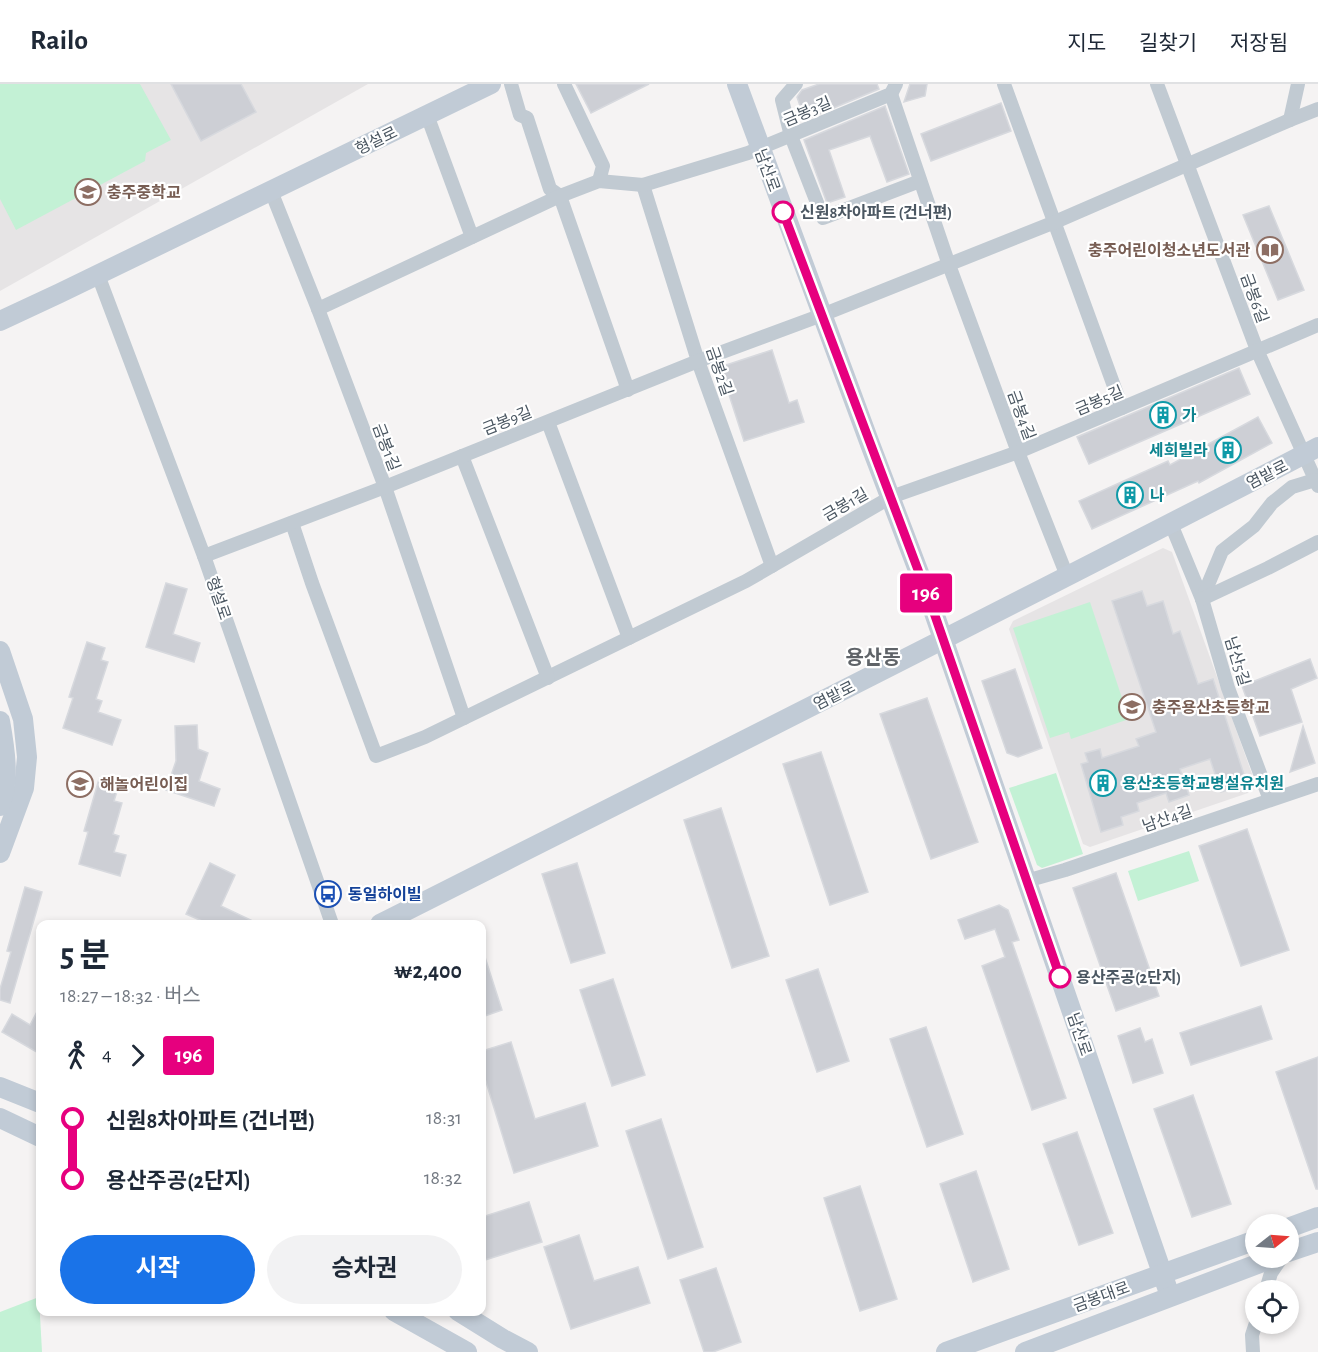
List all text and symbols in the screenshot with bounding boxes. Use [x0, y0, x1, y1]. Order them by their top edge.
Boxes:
text: Railo [30, 27, 88, 55]
text: 지도 [1067, 33, 1106, 54]
text: 길찾기 [1139, 33, 1197, 54]
text: 저장됨 [1230, 33, 1288, 54]
street label: 금봉3길 [781, 95, 834, 129]
street label: 형설로 [353, 124, 400, 158]
street label: 남산로 [752, 147, 782, 194]
school or university icon: 충주중학교 [73, 177, 103, 207]
place label: 충주중학교 [107, 183, 181, 201]
marker: 신원8차아파트 (건너편) [772, 201, 794, 223]
place label: 신원8차아파트 (건너편) [800, 204, 952, 221]
library icon: 충주어린이청소년도서관 [1255, 235, 1285, 265]
place label: 충주어린이청소년도서관 [1088, 242, 1250, 259]
street label: 금봉6길 [1238, 271, 1270, 325]
street label: 금봉2길 [703, 344, 735, 398]
street label: 금봉5길 [1073, 384, 1126, 418]
street label: 금봉4길 [1005, 388, 1037, 442]
building icon: 가 [1148, 400, 1178, 430]
street label: 금봉9길 [480, 404, 534, 438]
place label: 가 [1182, 407, 1197, 424]
street label: 금봉1길 [370, 421, 402, 473]
building icon: 세희빌라 [1213, 435, 1243, 465]
place label: 세희빌라 [1149, 442, 1208, 459]
street label: 염밭로 [1244, 458, 1291, 492]
building icon: 나 [1115, 480, 1145, 510]
street label: 금봉1길 [820, 486, 871, 524]
place label: 나 [1150, 487, 1165, 504]
line badge: 196 [892, 574, 960, 612]
street label: 형설로 [203, 575, 233, 622]
text: 196 [912, 583, 940, 604]
street label: 남산5길 [1222, 635, 1252, 688]
district label: 용산동 [845, 647, 901, 668]
street label: 염밭로 [811, 679, 858, 713]
school or university icon: 충주용산초등학교 [1117, 692, 1147, 722]
place label: 충주용산초등학교 [1152, 698, 1270, 716]
building icon: 용산초등학교병설유치원 [1088, 768, 1118, 798]
school or university icon: 해놀어린이집 [65, 769, 95, 799]
place label: 용산초등학교병설유치원 [1122, 774, 1284, 792]
place label: 해놀어린이집 [100, 776, 188, 793]
street label: 남산4길 [1140, 803, 1194, 835]
bus stop icon: 동일하이빌 [313, 879, 343, 909]
place label: 동일하이빌 [348, 886, 422, 903]
text: 5 분 [60, 940, 110, 973]
text: ₩2,400 [394, 960, 462, 982]
marker: 용산주공(2단지) [1049, 966, 1071, 988]
place label: 용산주공(2단지) [1076, 969, 1181, 986]
text: 18:27 – 18:32 · 버스 [60, 986, 201, 1006]
street label: 남산로 [1064, 1011, 1094, 1058]
icon: walk [60, 1039, 93, 1072]
icon: forward [121, 1039, 154, 1072]
text: 4 [102, 1045, 112, 1065]
text: 196 [175, 1045, 202, 1066]
text: 18:31 [426, 1108, 462, 1128]
text: 신원8차아파트 (건너편) [106, 1110, 315, 1132]
text: 18:32 [424, 1168, 462, 1188]
text: 용산주공(2단지) [106, 1170, 251, 1192]
north arrow [1245, 1214, 1299, 1268]
map controls [1245, 1214, 1299, 1334]
button: 시작 [60, 1235, 255, 1304]
button: 승차권 [267, 1235, 462, 1304]
street label: 금봉대로 [1071, 1279, 1132, 1315]
button: locate [1245, 1280, 1299, 1334]

